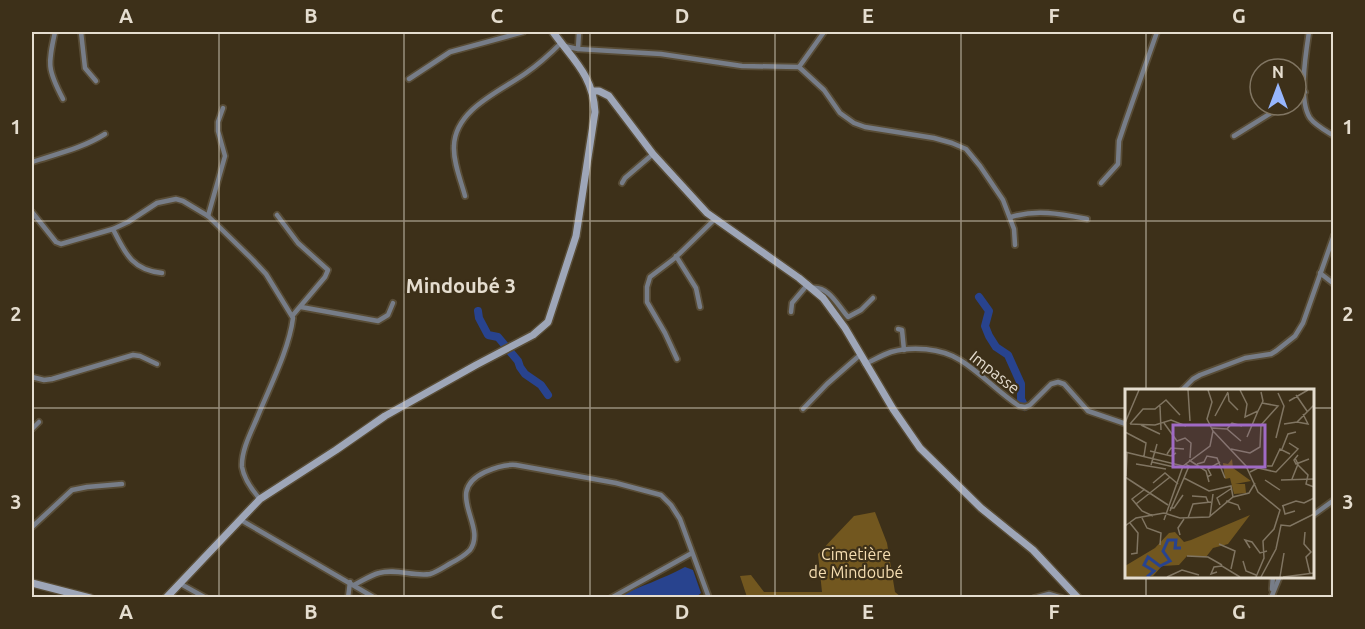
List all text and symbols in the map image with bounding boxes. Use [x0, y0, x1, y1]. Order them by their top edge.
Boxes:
text: A [119, 4, 133, 27]
text: B [304, 4, 318, 27]
text: C [491, 4, 504, 27]
text: D [675, 4, 689, 27]
text: E [862, 4, 874, 27]
text: F [1048, 4, 1060, 27]
text: G [1232, 4, 1246, 27]
north arrow [1248, 57, 1308, 117]
text: N [1272, 63, 1284, 81]
text: 1 [10, 115, 22, 138]
text: 1 [1342, 115, 1354, 138]
district label: Mindoubé 3 [406, 274, 516, 297]
text: 2 [10, 302, 22, 325]
text: 2 [1342, 302, 1354, 325]
street label: Impasse [967, 347, 1023, 397]
inset map [1125, 389, 1314, 578]
text: 3 [10, 490, 22, 513]
text: 3 [1342, 490, 1354, 513]
park label: Cimetière de Mindoubé [809, 545, 903, 581]
text: A [119, 600, 133, 623]
text: B [304, 600, 318, 623]
text: C [491, 600, 504, 623]
text: D [675, 600, 689, 623]
text: E [862, 600, 874, 623]
text: F [1048, 600, 1060, 623]
text: G [1232, 600, 1246, 623]

